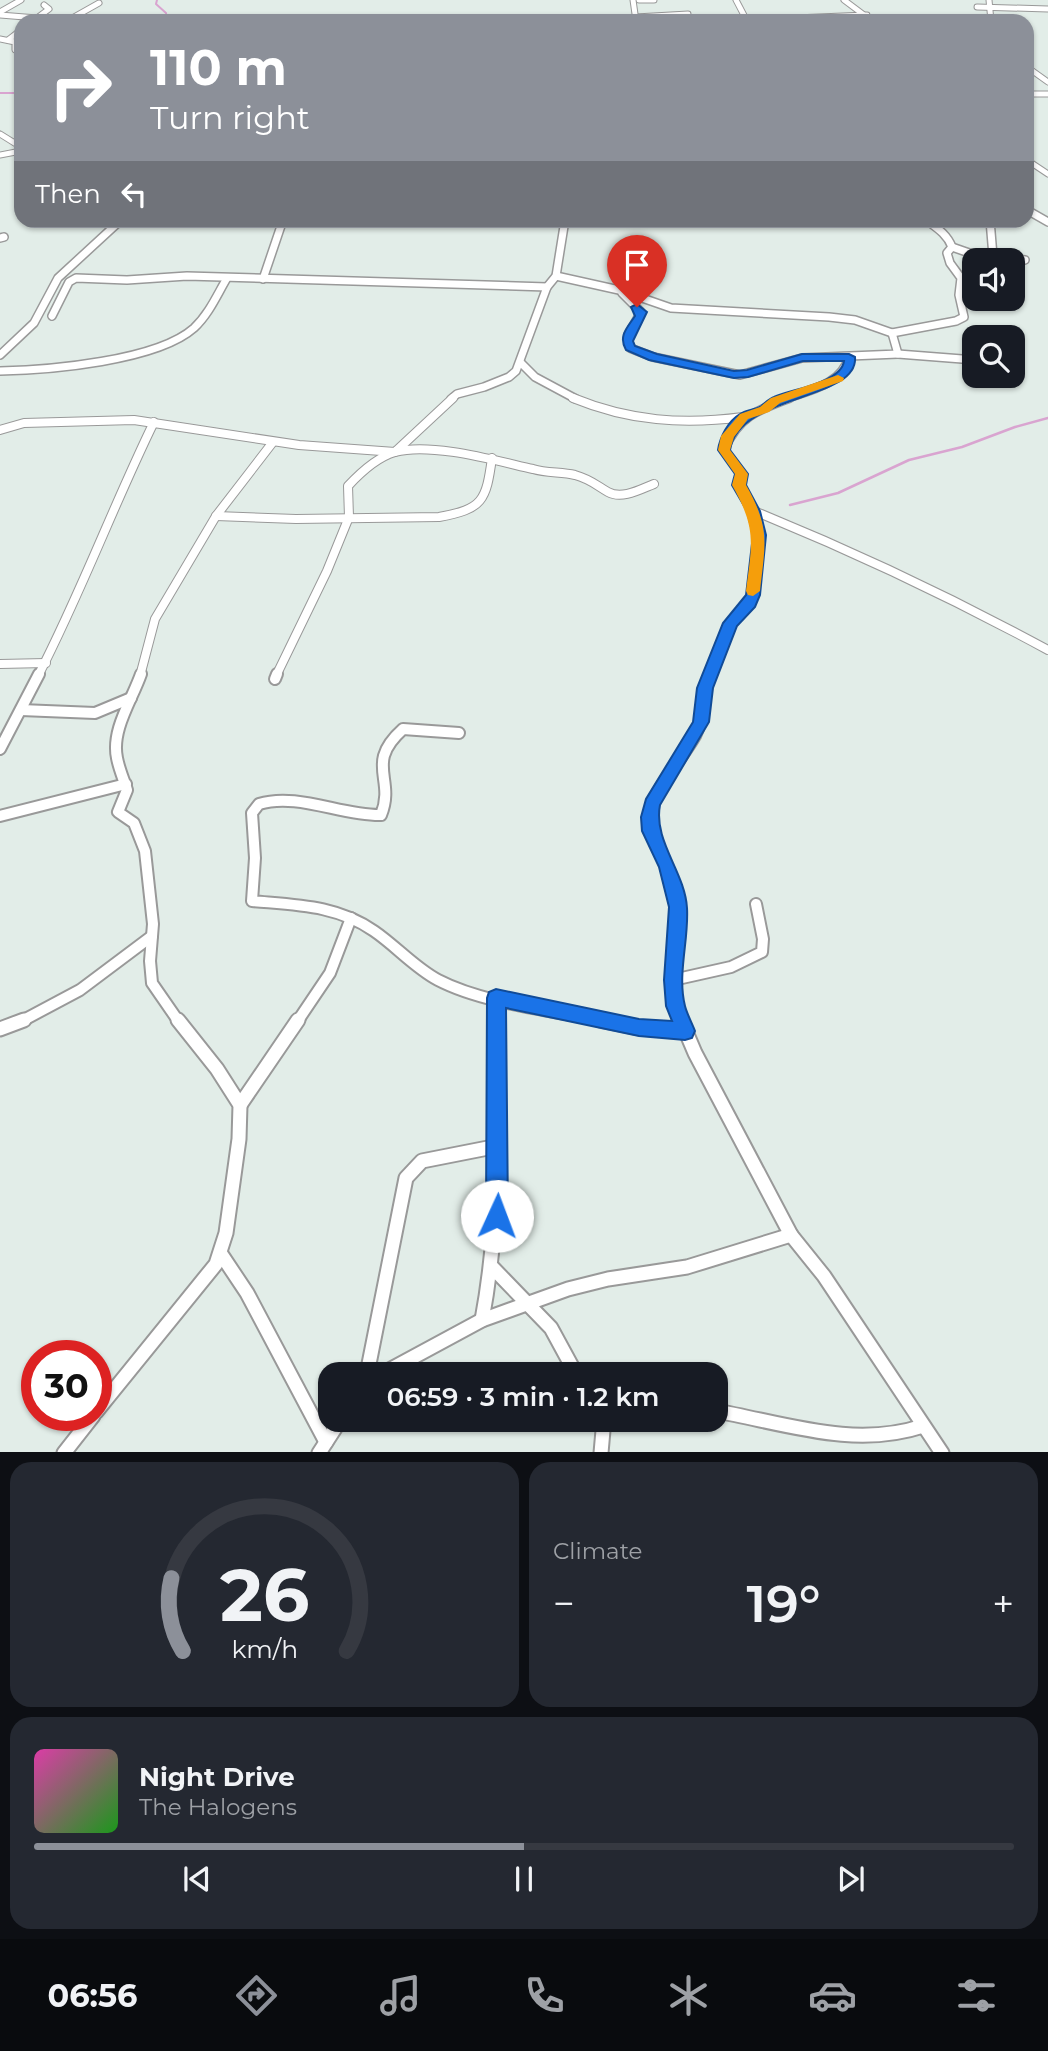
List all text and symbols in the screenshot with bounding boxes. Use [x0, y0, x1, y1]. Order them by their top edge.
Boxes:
text: 110 m [150, 38, 287, 97]
icon: right [35, 42, 126, 133]
text: Turn right [150, 98, 310, 137]
icon: left [115, 175, 153, 213]
text: Then [35, 178, 101, 210]
pin [607, 235, 667, 307]
icon: arrive [618, 246, 656, 284]
map controls [962, 248, 1025, 388]
button: sound [962, 248, 1025, 311]
button: search [962, 325, 1025, 388]
position arrow [460, 1179, 534, 1253]
speed limit sign: 30 [21, 1340, 112, 1431]
text: 06:59 · 3 min · 1.2 km [387, 1381, 659, 1413]
text: Climate [553, 1537, 642, 1565]
text: 26 [220, 1551, 309, 1639]
text: 19° [746, 1572, 821, 1635]
text: − [553, 1580, 575, 1627]
text: + [992, 1580, 1014, 1627]
text: km/h [231, 1633, 298, 1663]
text: Night Drive [139, 1761, 295, 1793]
text: The Halogens [139, 1793, 297, 1821]
icon: previous [178, 1860, 216, 1898]
icon: pause [505, 1860, 543, 1898]
icon: next [832, 1860, 870, 1898]
icon: directions [232, 1971, 281, 2020]
icon: music [376, 1971, 425, 2020]
icon: phone [520, 1971, 569, 2020]
icon: climate [664, 1971, 713, 2020]
icon: car [808, 1971, 857, 2020]
icon: filters [952, 1971, 1001, 2020]
text: 06:56 [47, 1976, 137, 2015]

